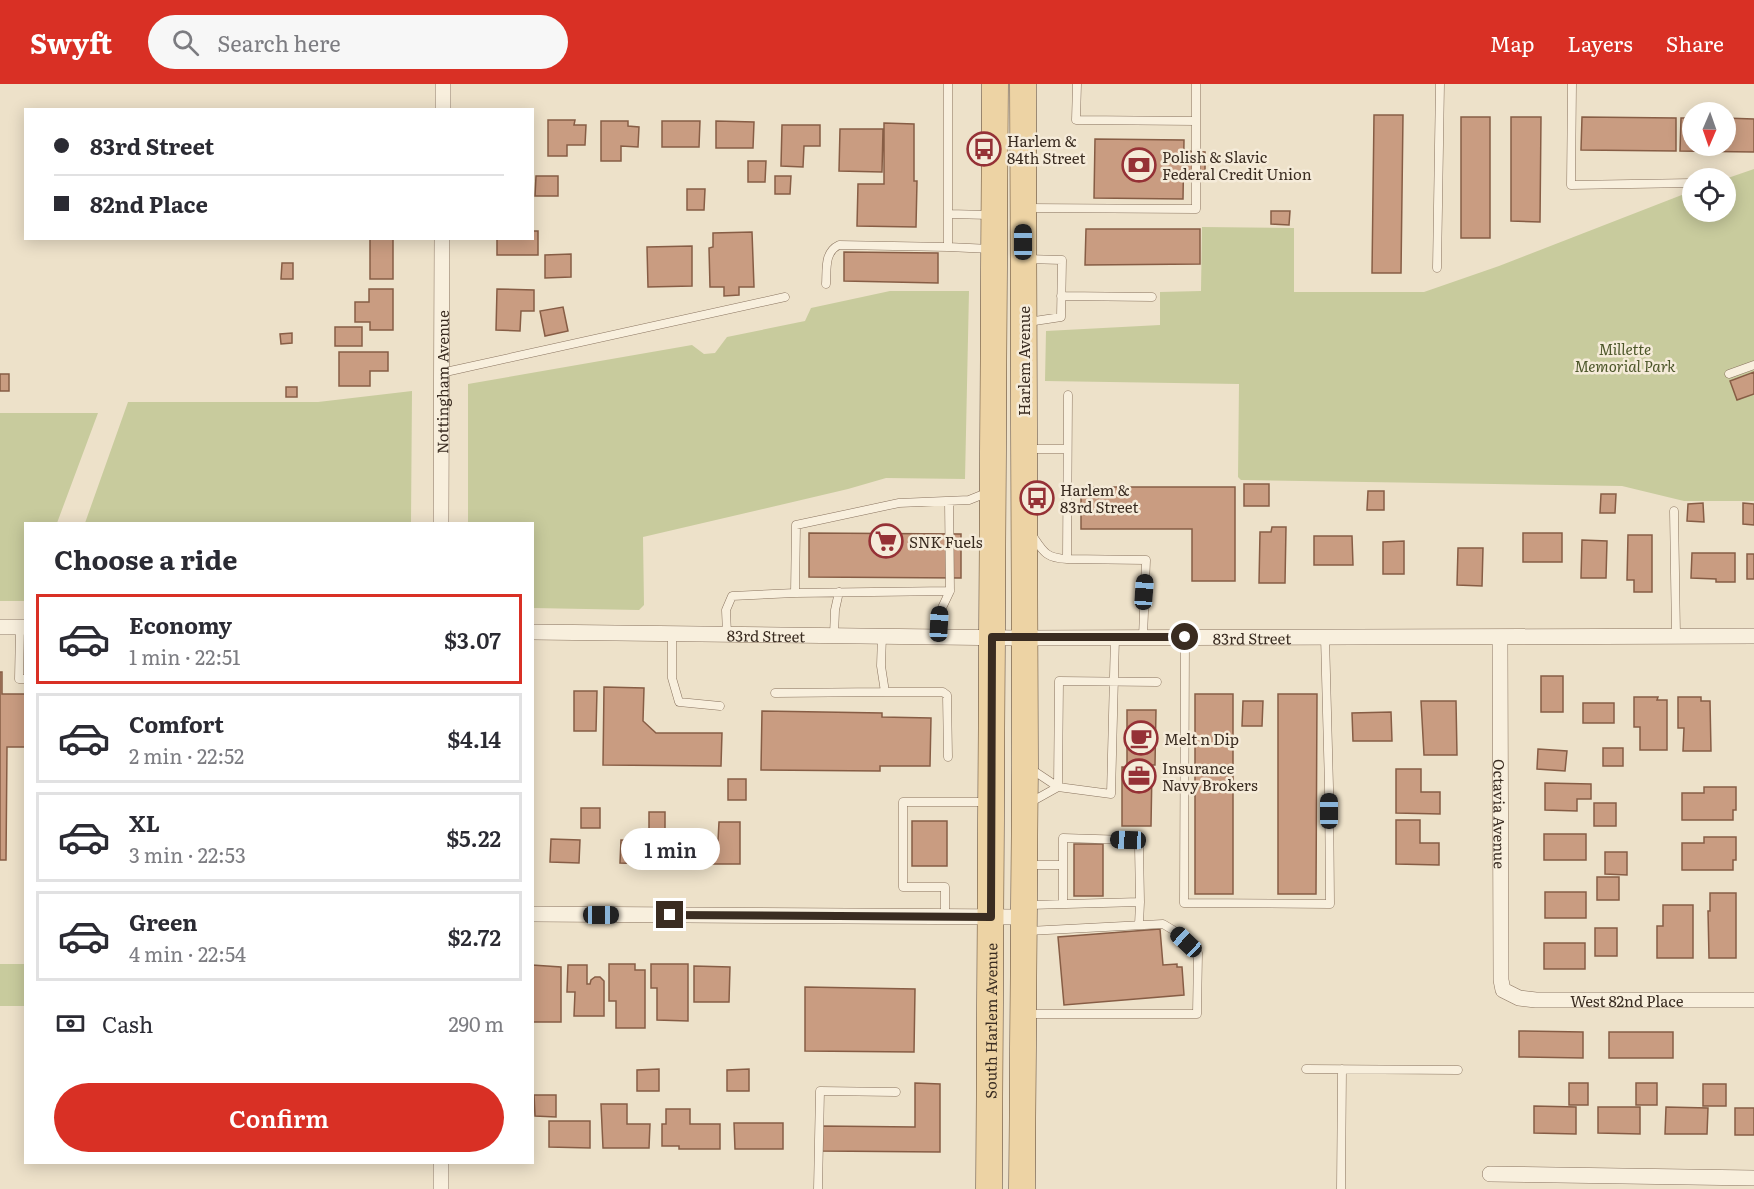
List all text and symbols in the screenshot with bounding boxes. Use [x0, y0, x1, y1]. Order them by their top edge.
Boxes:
search box [148, 15, 568, 69]
text: Swyft [30, 21, 112, 63]
icon: search [169, 26, 202, 59]
text: Search here [217, 26, 341, 59]
text: Map [1490, 27, 1535, 58]
text: Layers [1568, 27, 1633, 58]
text: Share [1666, 27, 1724, 58]
north arrow [1682, 102, 1736, 156]
map controls [1682, 102, 1736, 222]
text: 83rd Street [90, 129, 214, 162]
place label: Harlem & 84th Street [1007, 129, 1085, 169]
bus stop icon: Harlem & 84th Street [966, 131, 1002, 167]
place label: Polish & Slavic Federal Credit Union [1162, 145, 1312, 185]
bank icon: Polish & Slavic Federal Credit Union [1121, 147, 1157, 183]
button: locate [1682, 168, 1736, 222]
text: 82nd Place [90, 187, 208, 220]
car [1014, 224, 1032, 260]
street label: Harlem Avenue [1012, 306, 1035, 416]
street label: Nottingham Avenue [430, 310, 453, 454]
park label: Millette Memorial Park [1575, 337, 1676, 377]
place label: Harlem & 83rd Street [1060, 478, 1138, 518]
bus stop icon: Harlem & 83rd Street [1019, 480, 1055, 516]
supermarket icon: SNK Fuels [868, 523, 904, 559]
place label: SNK Fuels [909, 530, 983, 553]
text: Choose a ride [54, 538, 237, 578]
car [1134, 573, 1154, 611]
car [929, 606, 949, 642]
text: Economy [129, 608, 232, 641]
icon: car [57, 612, 111, 666]
text: $3.07 [444, 623, 501, 656]
street label: 83rd Street [727, 623, 805, 647]
route start [1171, 623, 1198, 650]
street label: 83rd Street [1213, 626, 1291, 649]
text: 1 min · 22:51 [129, 641, 240, 671]
text: Comfort [129, 707, 224, 740]
icon: car [57, 711, 111, 765]
cafe icon: Melt n Dip [1123, 720, 1159, 756]
text: $4.14 [447, 722, 501, 755]
place label: Melt n Dip [1164, 727, 1239, 750]
text: 2 min · 22:52 [129, 740, 244, 770]
place label: Insurance Navy Brokers [1162, 756, 1258, 796]
office icon: Insurance Navy Brokers [1121, 758, 1157, 794]
street label: Octavia Avenue [1489, 759, 1512, 869]
car [1320, 793, 1338, 829]
text: XL [129, 806, 160, 839]
icon: car [57, 810, 111, 864]
text: $5.22 [446, 821, 501, 854]
callout: 1 min [620, 828, 720, 870]
car [1110, 830, 1146, 850]
text: 1 min [644, 834, 697, 864]
text: 3 min · 22:53 [129, 839, 246, 869]
route end [656, 901, 683, 928]
text: Green [129, 905, 198, 938]
car [583, 906, 619, 924]
icon: car [57, 909, 111, 963]
text: $2.72 [448, 920, 501, 953]
car [1167, 923, 1205, 961]
text: 4 min · 22:54 [129, 938, 246, 968]
street label: South Harlem Avenue [978, 943, 1002, 1099]
street label: West 82nd Place [1570, 989, 1684, 1012]
icon: cash [54, 1007, 87, 1040]
text: Cash [102, 1007, 153, 1040]
text: 290 m [448, 1008, 504, 1038]
button: Confirm [54, 1083, 504, 1152]

